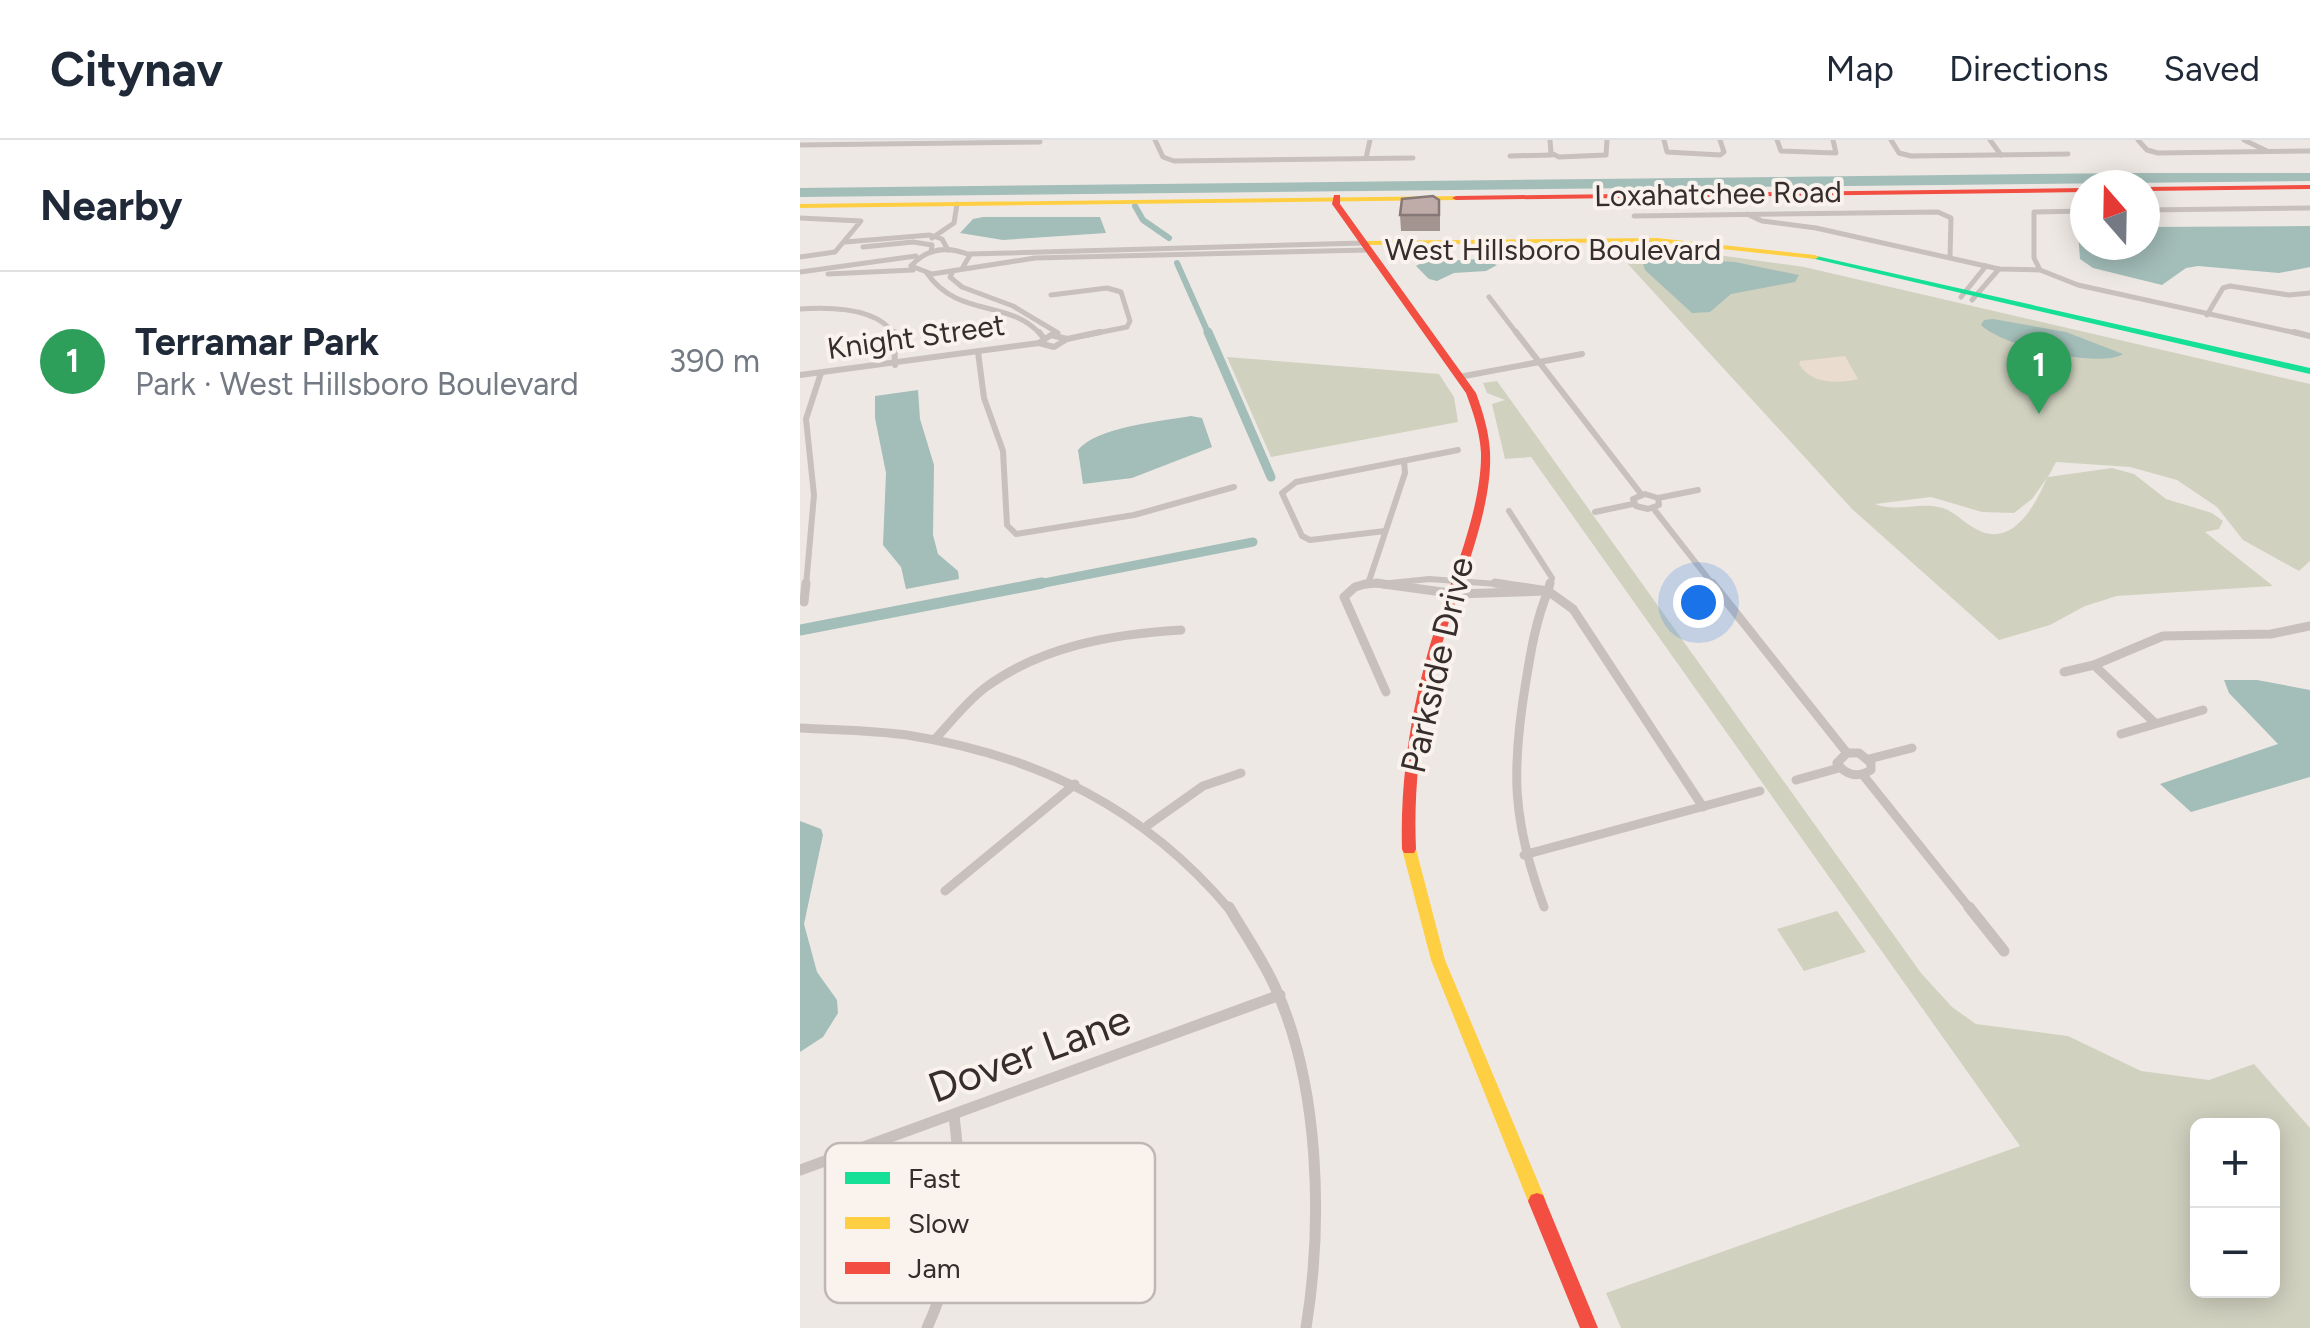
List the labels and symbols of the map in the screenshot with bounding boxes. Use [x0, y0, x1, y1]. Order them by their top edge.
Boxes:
north arrow [2070, 170, 2160, 260]
street label: Loxahatchee Road [1594, 173, 1842, 214]
street label: West Hillsboro Boulevard [1385, 231, 1721, 268]
street label: Knight Street [825, 306, 1007, 367]
pin: 1 [2006, 332, 2072, 414]
street label: Parkside Drive [1392, 553, 1482, 777]
your location [1673, 577, 1724, 628]
street label: Dover Lane [921, 993, 1137, 1114]
legend [825, 1143, 1155, 1303]
text: Fast [908, 1161, 961, 1195]
text: Slow [908, 1206, 969, 1240]
text: Jam [908, 1251, 961, 1285]

